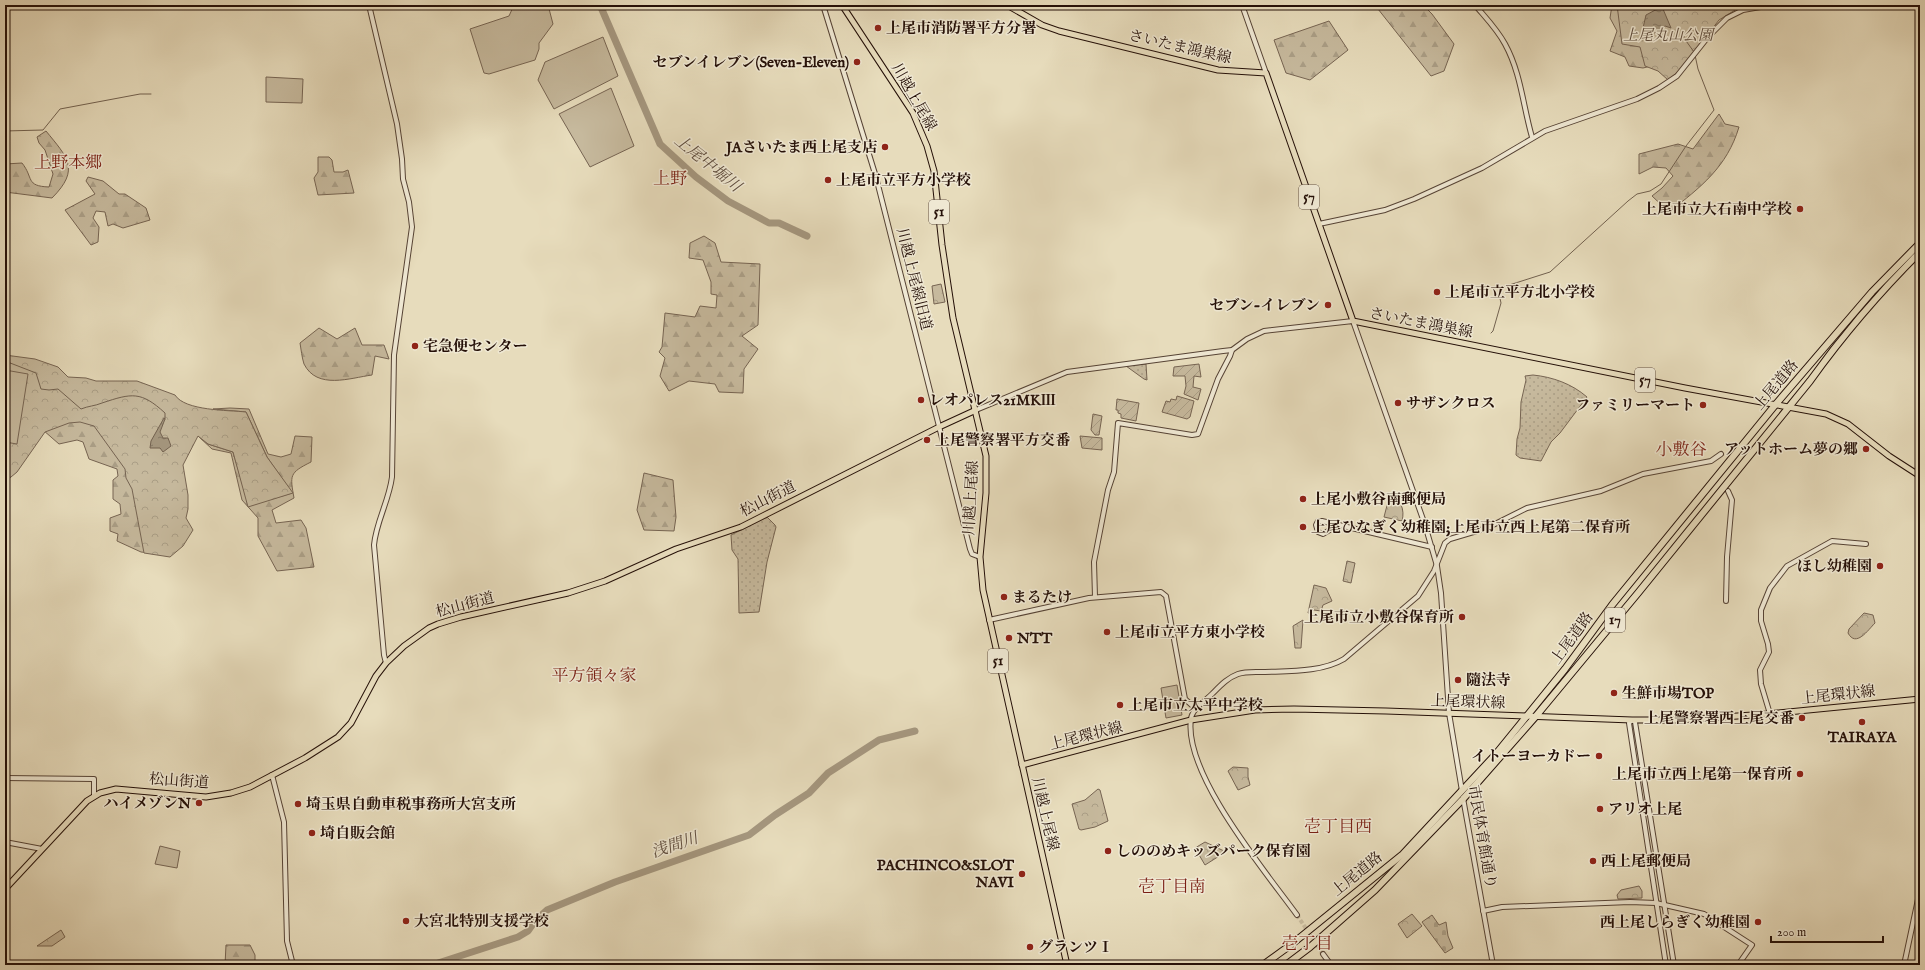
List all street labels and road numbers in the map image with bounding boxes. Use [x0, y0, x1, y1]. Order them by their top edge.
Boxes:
street label: さいたま鴻巣線 [1127, 26, 1233, 68]
street label: 川越上尾線 [887, 60, 941, 134]
road number: 57 [1299, 185, 1319, 209]
road number: 51 [929, 200, 949, 224]
street label: 川越上尾線旧道 [892, 226, 936, 332]
street label: さいたま鴻巣線 [1368, 304, 1474, 342]
street label: 上尾道路 [1749, 356, 1803, 414]
road number: 57 [1635, 368, 1655, 392]
street label: 川越上尾線 [960, 460, 982, 536]
street label: 松山街道 [737, 477, 799, 521]
street label: 松山街道 [434, 588, 496, 622]
street label: 上尾道路 [1547, 608, 1597, 668]
road number: 17 [1605, 608, 1625, 632]
road number: 51 [988, 649, 1008, 673]
street label: 上尾環状線 [1800, 682, 1876, 708]
street label: 上尾環状線 [1430, 691, 1506, 713]
street label: 上尾環状線 [1047, 718, 1125, 754]
street label: 松山街道 [148, 769, 210, 793]
street label: 川越上尾線 [1027, 775, 1063, 853]
street label: 市民体育館通り [1464, 784, 1500, 890]
street label: 上尾道路 [1328, 848, 1386, 900]

